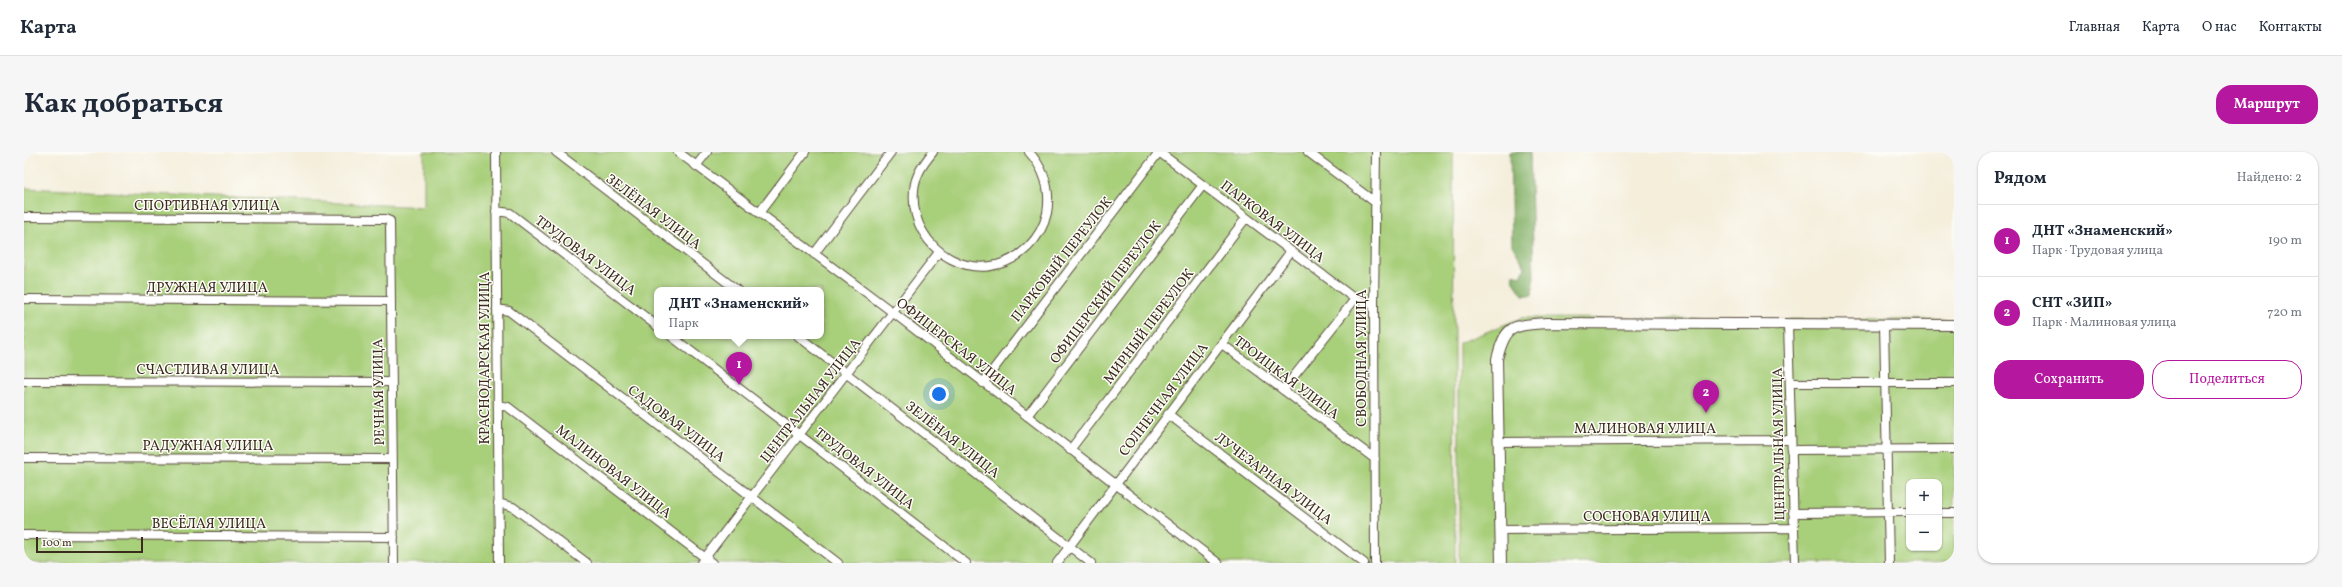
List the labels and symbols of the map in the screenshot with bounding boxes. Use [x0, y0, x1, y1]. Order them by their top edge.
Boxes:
street label: ЗЕЛЁНАЯ УЛИЦА [601, 170, 705, 254]
street label: ПАРКОВАЯ УЛИЦА [1216, 177, 1328, 268]
street label: ПАРКОВЫЙ ПЕРЕУЛОК [1007, 192, 1117, 326]
street label: СПОРТИВНАЯ УЛИЦА [134, 197, 280, 216]
street label: ТРУДОВАЯ УЛИЦА [531, 212, 640, 301]
street label: ОФИЦЕРСКИЙ ПЕРЕУЛОК [1045, 217, 1167, 368]
street label: МИРНЫЙ ПЕРЕУЛОК [1099, 264, 1199, 388]
street label: КРАСНОДАРСКАЯ УЛИЦА [476, 271, 495, 444]
street label: ДРУЖНАЯ УЛИЦА [146, 279, 268, 298]
street label: СВОБОДНАЯ УЛИЦА [1353, 289, 1372, 427]
street label: ОФИЦЕРСКАЯ УЛИЦА [892, 294, 1020, 400]
street label: ТРОИЦКАЯ УЛИЦА [1230, 332, 1343, 424]
street label: ЦЕНТРАЛЬНАЯ УЛИЦА [757, 335, 866, 467]
street label: РЕЧНАЯ УЛИЦА [369, 338, 390, 446]
street label: СОЛНЕЧНАЯ УЛИЦА [1115, 339, 1213, 461]
pin: 1 [726, 352, 752, 385]
street label: СЧАСТЛИВАЯ УЛИЦА [137, 361, 280, 380]
street label: ЦЕНТРАЛЬНАЯ УЛИЦА [1769, 367, 1790, 521]
pin: 2 [1693, 380, 1719, 413]
street label: САДОВАЯ УЛИЦА [623, 381, 729, 467]
your location [929, 384, 949, 404]
street label: ЗЕЛЁНАЯ УЛИЦА [901, 397, 1003, 483]
street label: МАЛИНОВАЯ УЛИЦА [1574, 420, 1716, 439]
street label: МАЛИНОВАЯ УЛИЦА [551, 421, 675, 523]
street label: ТРУДОВАЯ УЛИЦА [810, 424, 918, 514]
street label: ЛУЧЕЗАРНАЯ УЛИЦА [1210, 429, 1336, 530]
street label: РАДУЖНАЯ УЛИЦА [143, 437, 274, 456]
street label: СОСНОВАЯ УЛИЦА [1583, 508, 1711, 527]
street label: ВЕСЁЛАЯ УЛИЦА [152, 515, 266, 534]
scale bar [36, 535, 143, 554]

